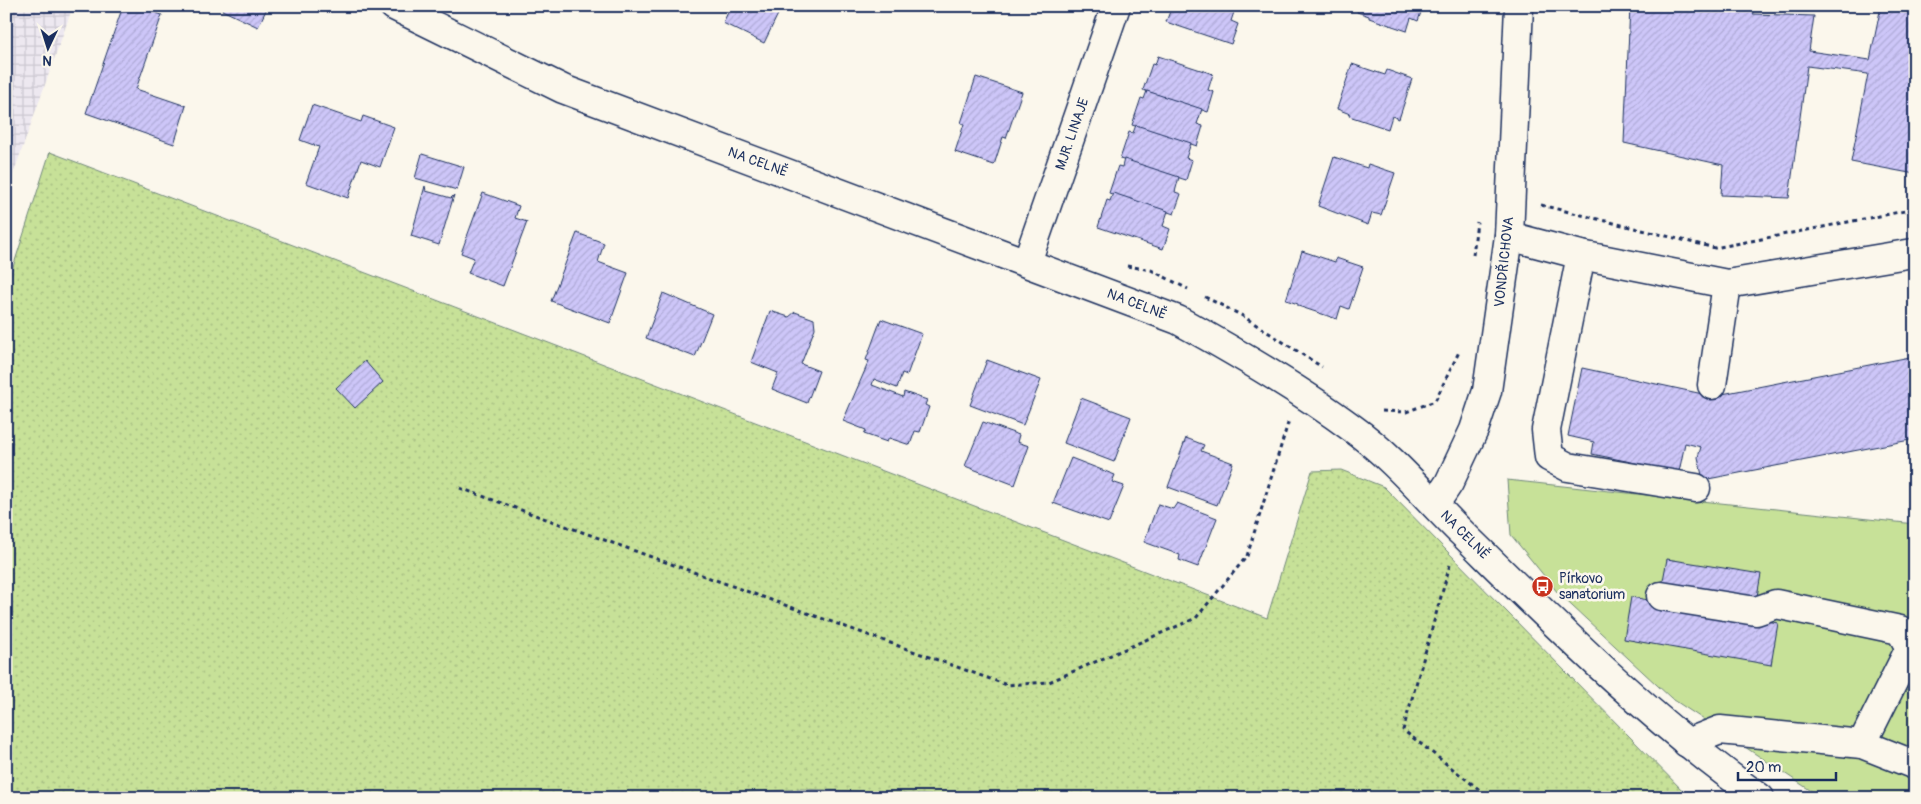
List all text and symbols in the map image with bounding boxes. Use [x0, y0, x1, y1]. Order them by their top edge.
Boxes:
north arrow [22, 22, 72, 72]
text: N [42, 52, 52, 69]
street label: MJR. LINAJE [1052, 96, 1092, 172]
street label: NA CELNĚ [726, 142, 791, 181]
street label: VONDŘICHOVA [1490, 216, 1517, 308]
street label: NA CELNĚ [1105, 284, 1170, 323]
street label: NA CELNĚ [1437, 506, 1494, 563]
place label: Pírkovo sanatorium [1559, 570, 1625, 603]
bus stop icon: Pírkovo sanatorium [1531, 574, 1555, 598]
scale bar [1738, 749, 1836, 781]
text: 20 m [1746, 758, 1781, 777]

